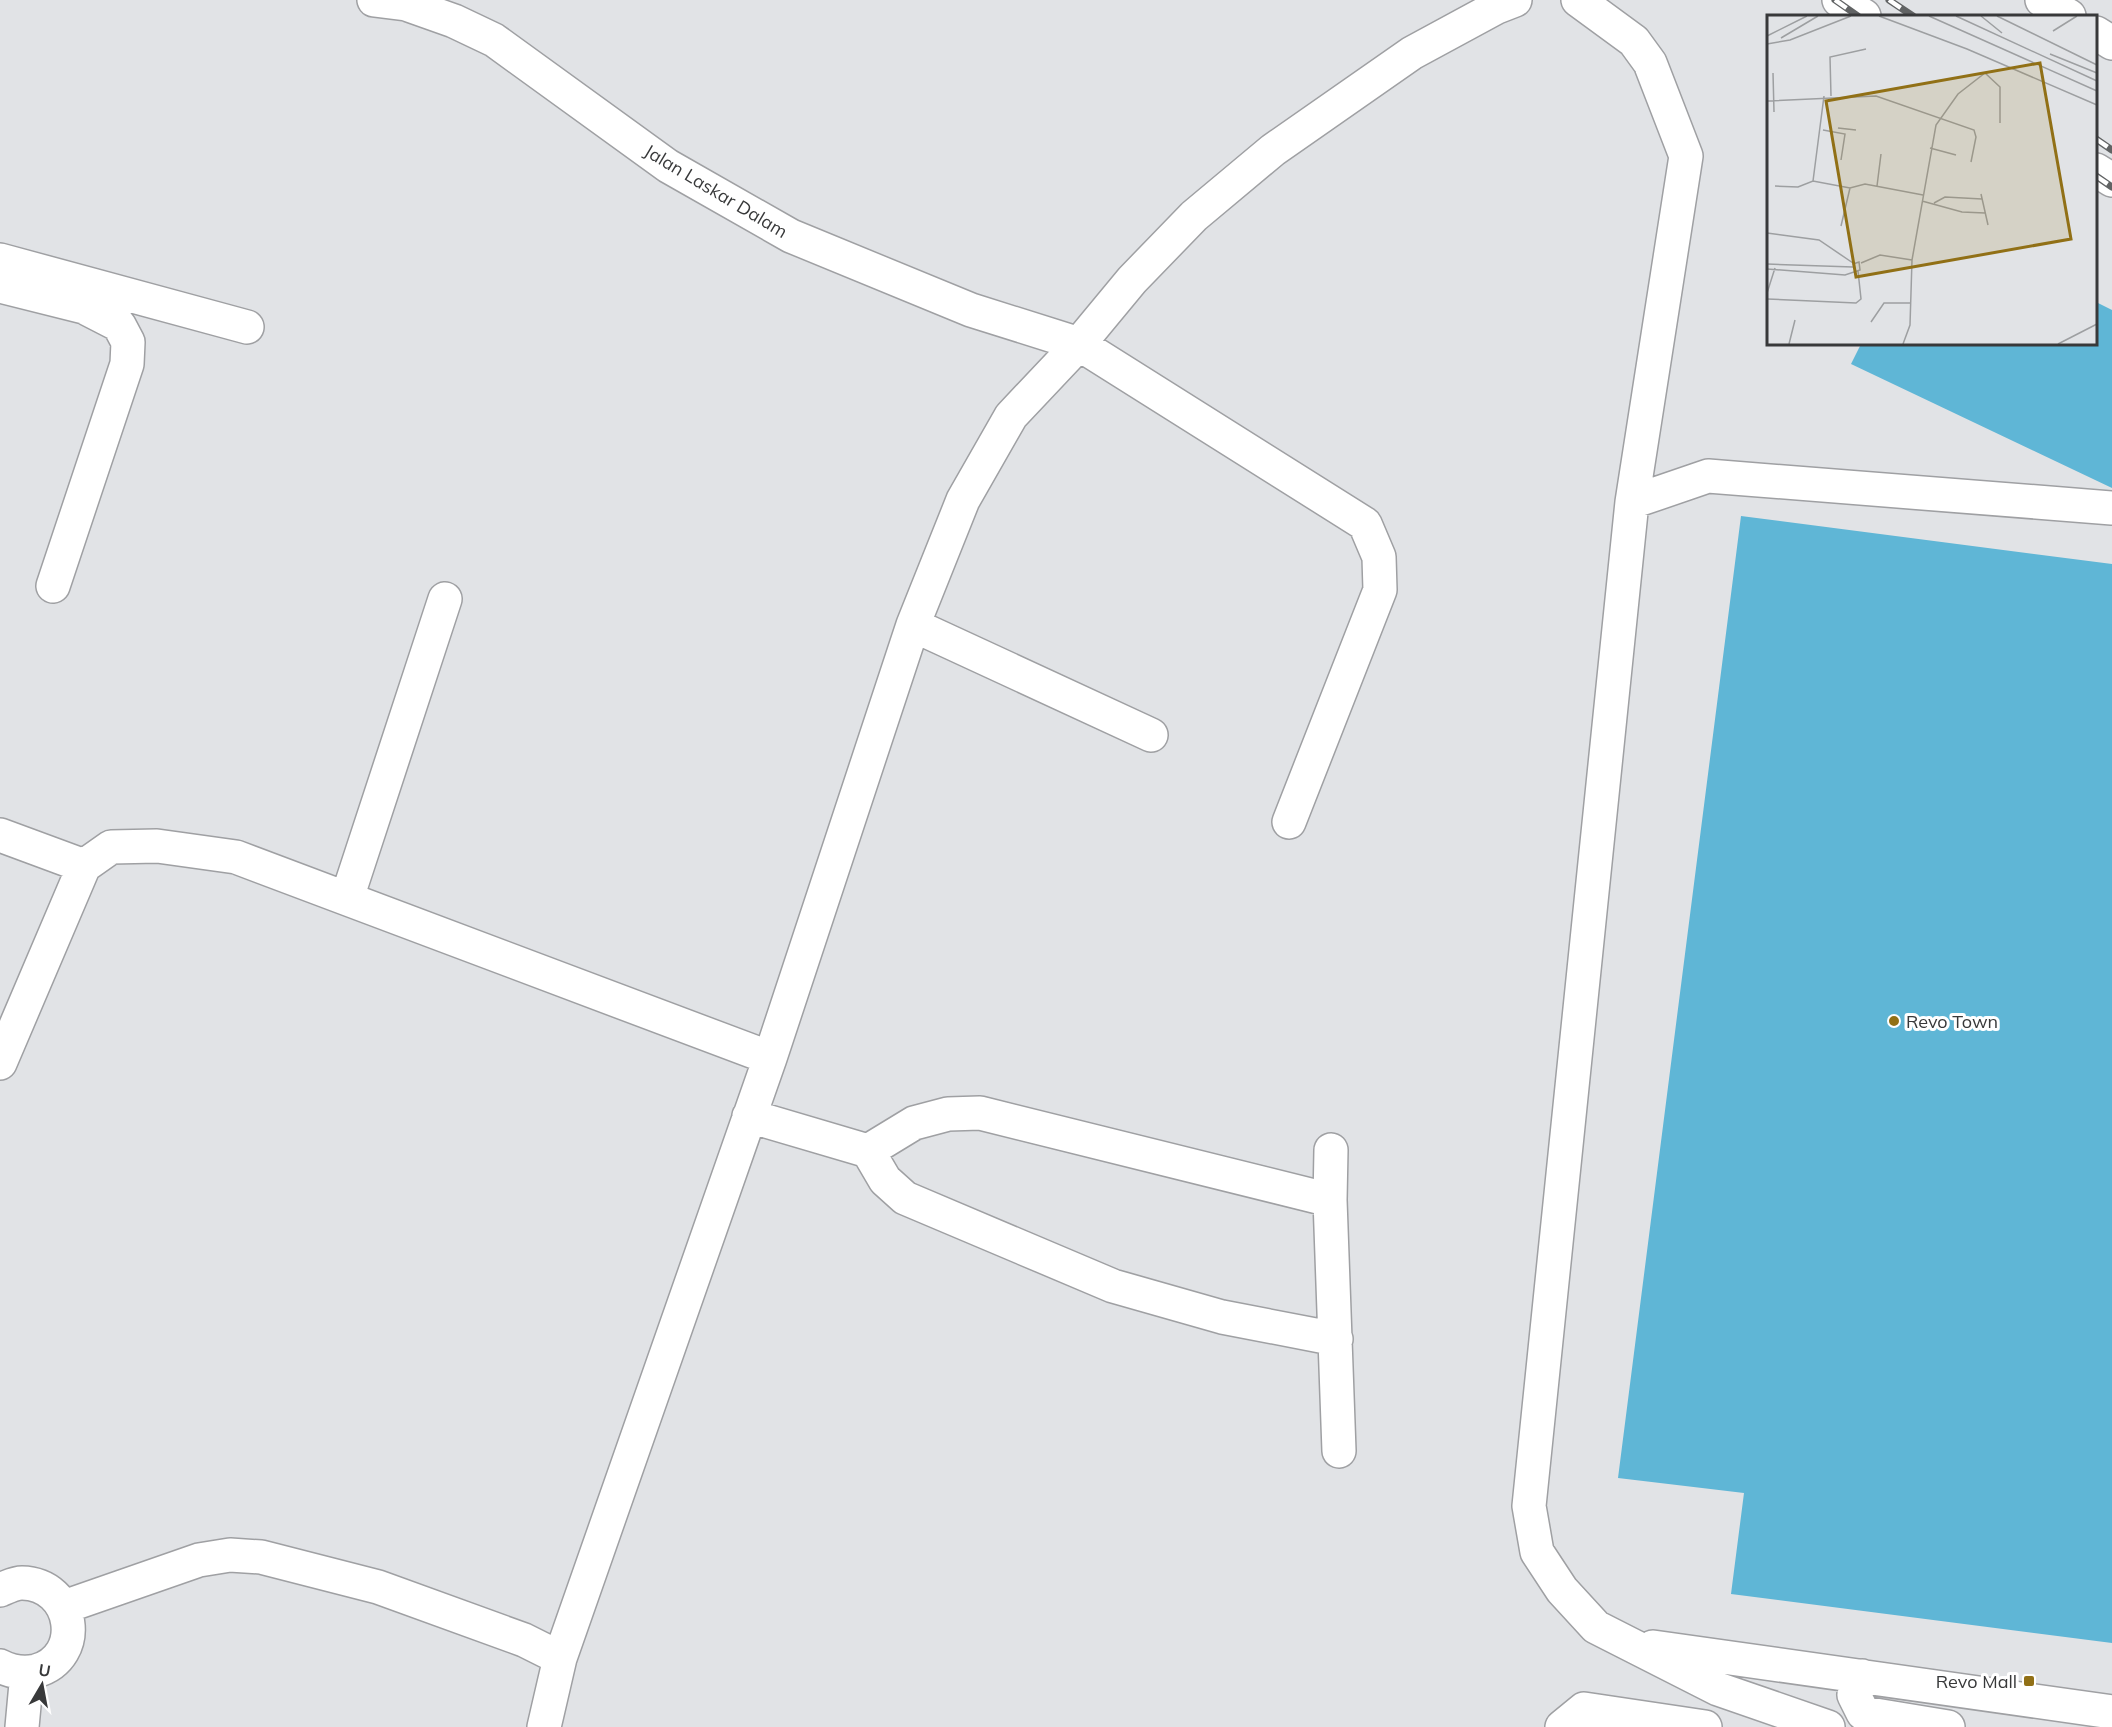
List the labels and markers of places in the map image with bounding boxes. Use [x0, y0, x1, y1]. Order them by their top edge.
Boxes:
place label: Revo Town [1906, 1010, 1998, 1033]
marker: Revo Town [1887, 1014, 1901, 1028]
place label: Revo Mall [1936, 1670, 2017, 1693]
marker: Revo Mall [2022, 1674, 2036, 1688]

